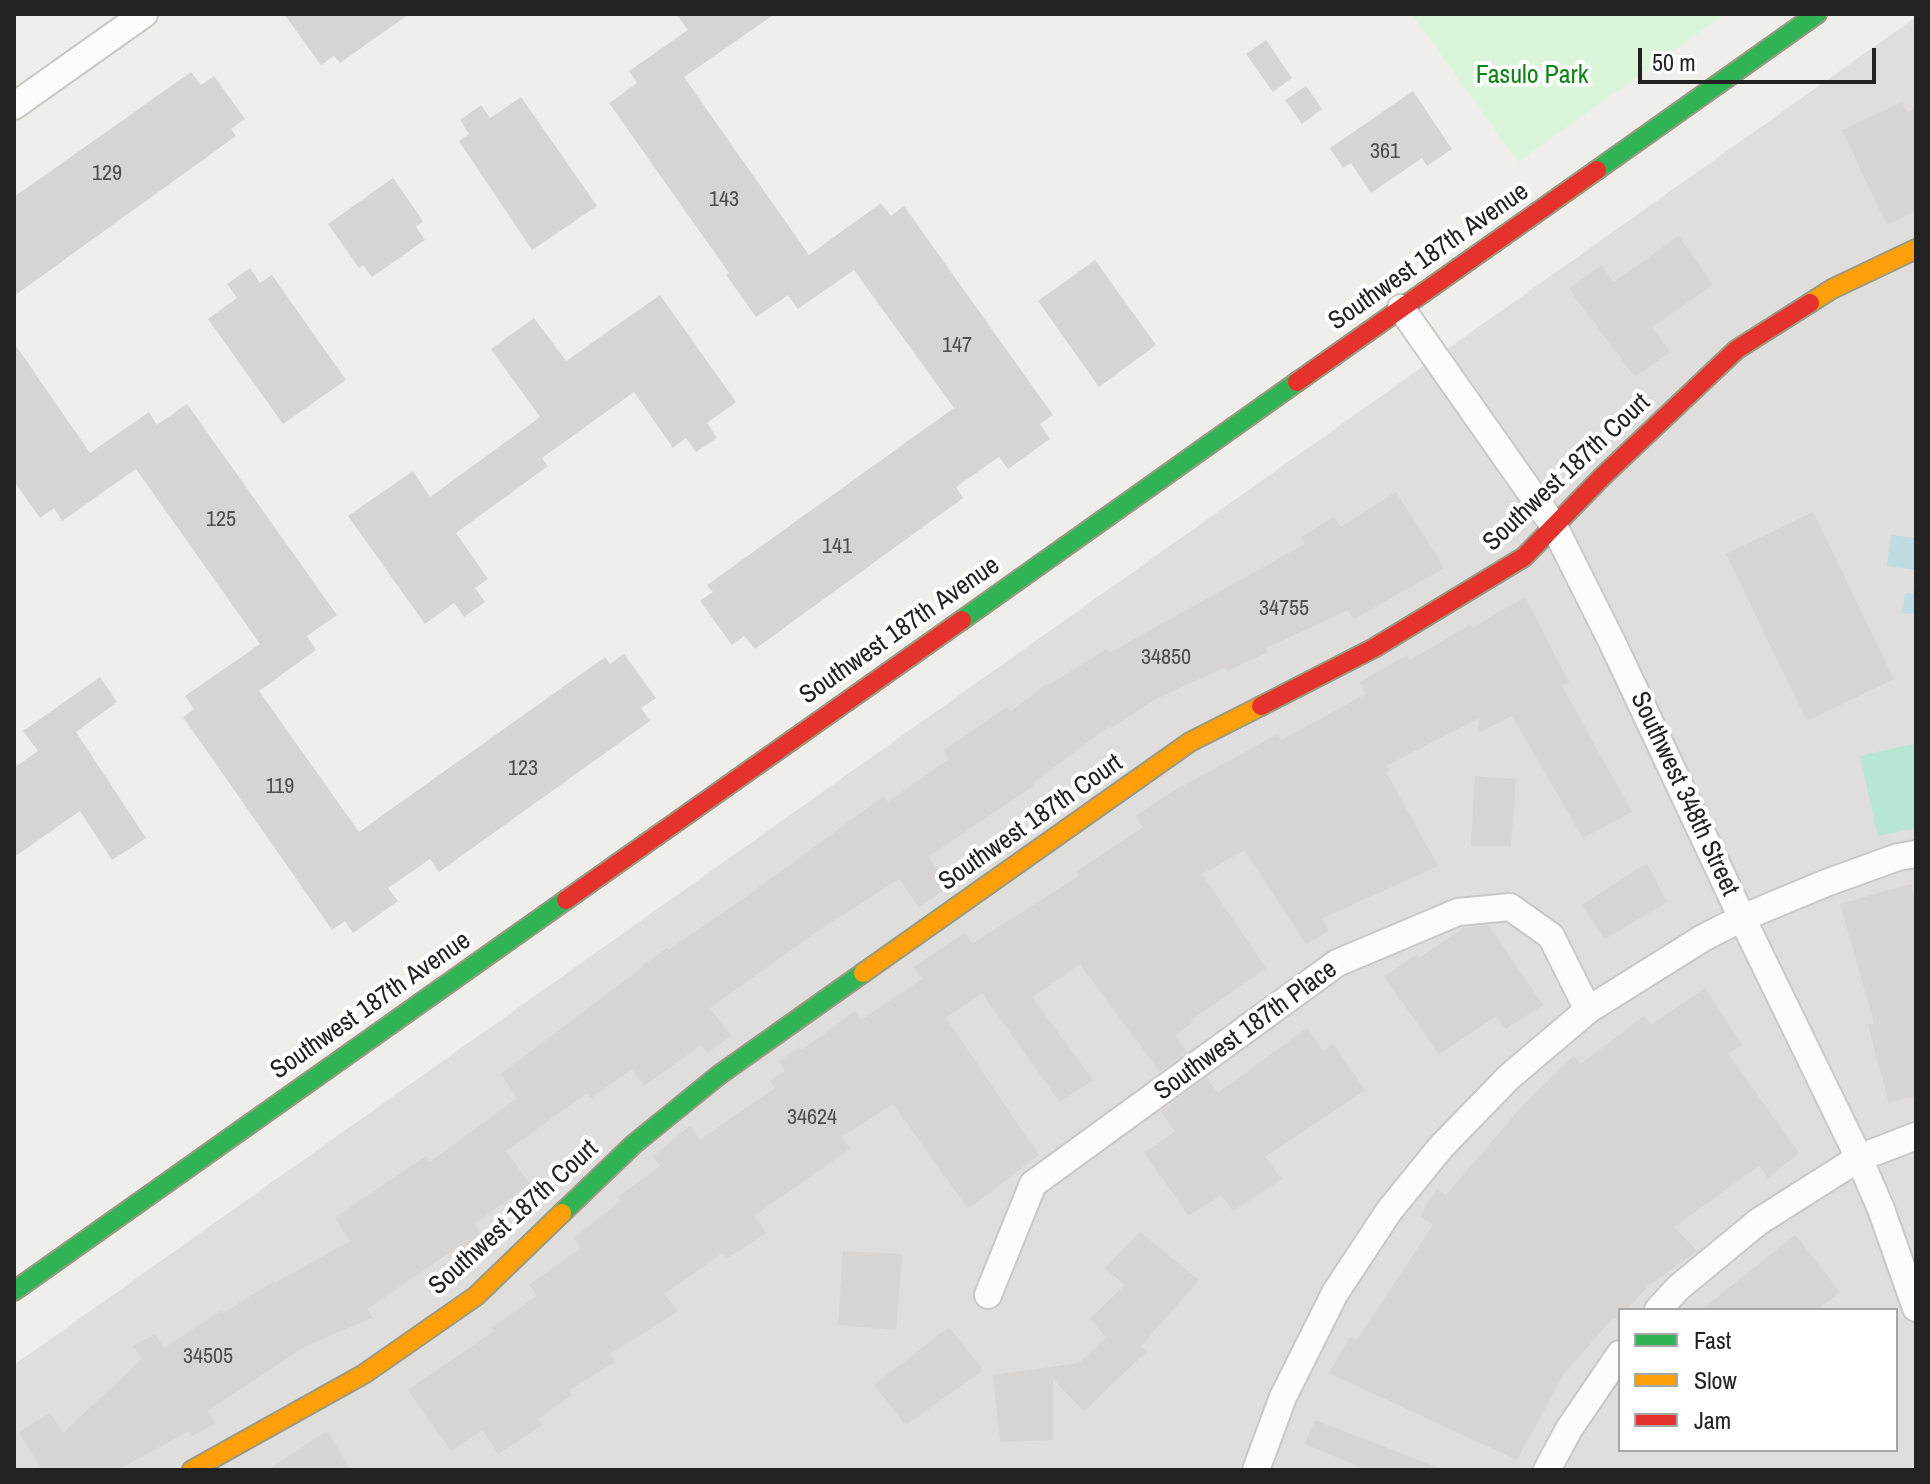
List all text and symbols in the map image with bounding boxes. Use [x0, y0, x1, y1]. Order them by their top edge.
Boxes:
scale bar [1642, 32, 1880, 82]
text: 50 m [1652, 46, 1696, 78]
park label: Fasulo Park [1476, 60, 1588, 92]
house number: 361 [1370, 139, 1400, 165]
house number: 129 [92, 161, 122, 187]
street label: Southwest 187th Avenue [1323, 176, 1535, 338]
house number: 143 [709, 187, 739, 213]
house number: 147 [942, 333, 972, 359]
street label: Southwest 187th Court [1477, 388, 1657, 558]
house number: 125 [206, 507, 236, 533]
house number: 141 [822, 534, 852, 560]
street label: Southwest 187th Avenue [794, 550, 1006, 712]
house number: 34755 [1259, 596, 1309, 622]
house number: 34850 [1141, 645, 1191, 671]
street label: Southwest 348th Street [1623, 687, 1745, 901]
street label: Southwest 187th Court [933, 748, 1129, 898]
house number: 123 [508, 756, 538, 782]
house number: 119 [266, 774, 294, 800]
street label: Southwest 187th Avenue [265, 925, 477, 1087]
street label: Southwest 187th Place [1149, 954, 1343, 1108]
house number: 34624 [787, 1105, 837, 1131]
street label: Southwest 187th Court [423, 1134, 605, 1302]
legend [1618, 1308, 1898, 1452]
text: Fast [1694, 1324, 1731, 1356]
house number: 34505 [183, 1344, 233, 1370]
text: Slow [1694, 1364, 1737, 1396]
text: Jam [1694, 1404, 1731, 1436]

